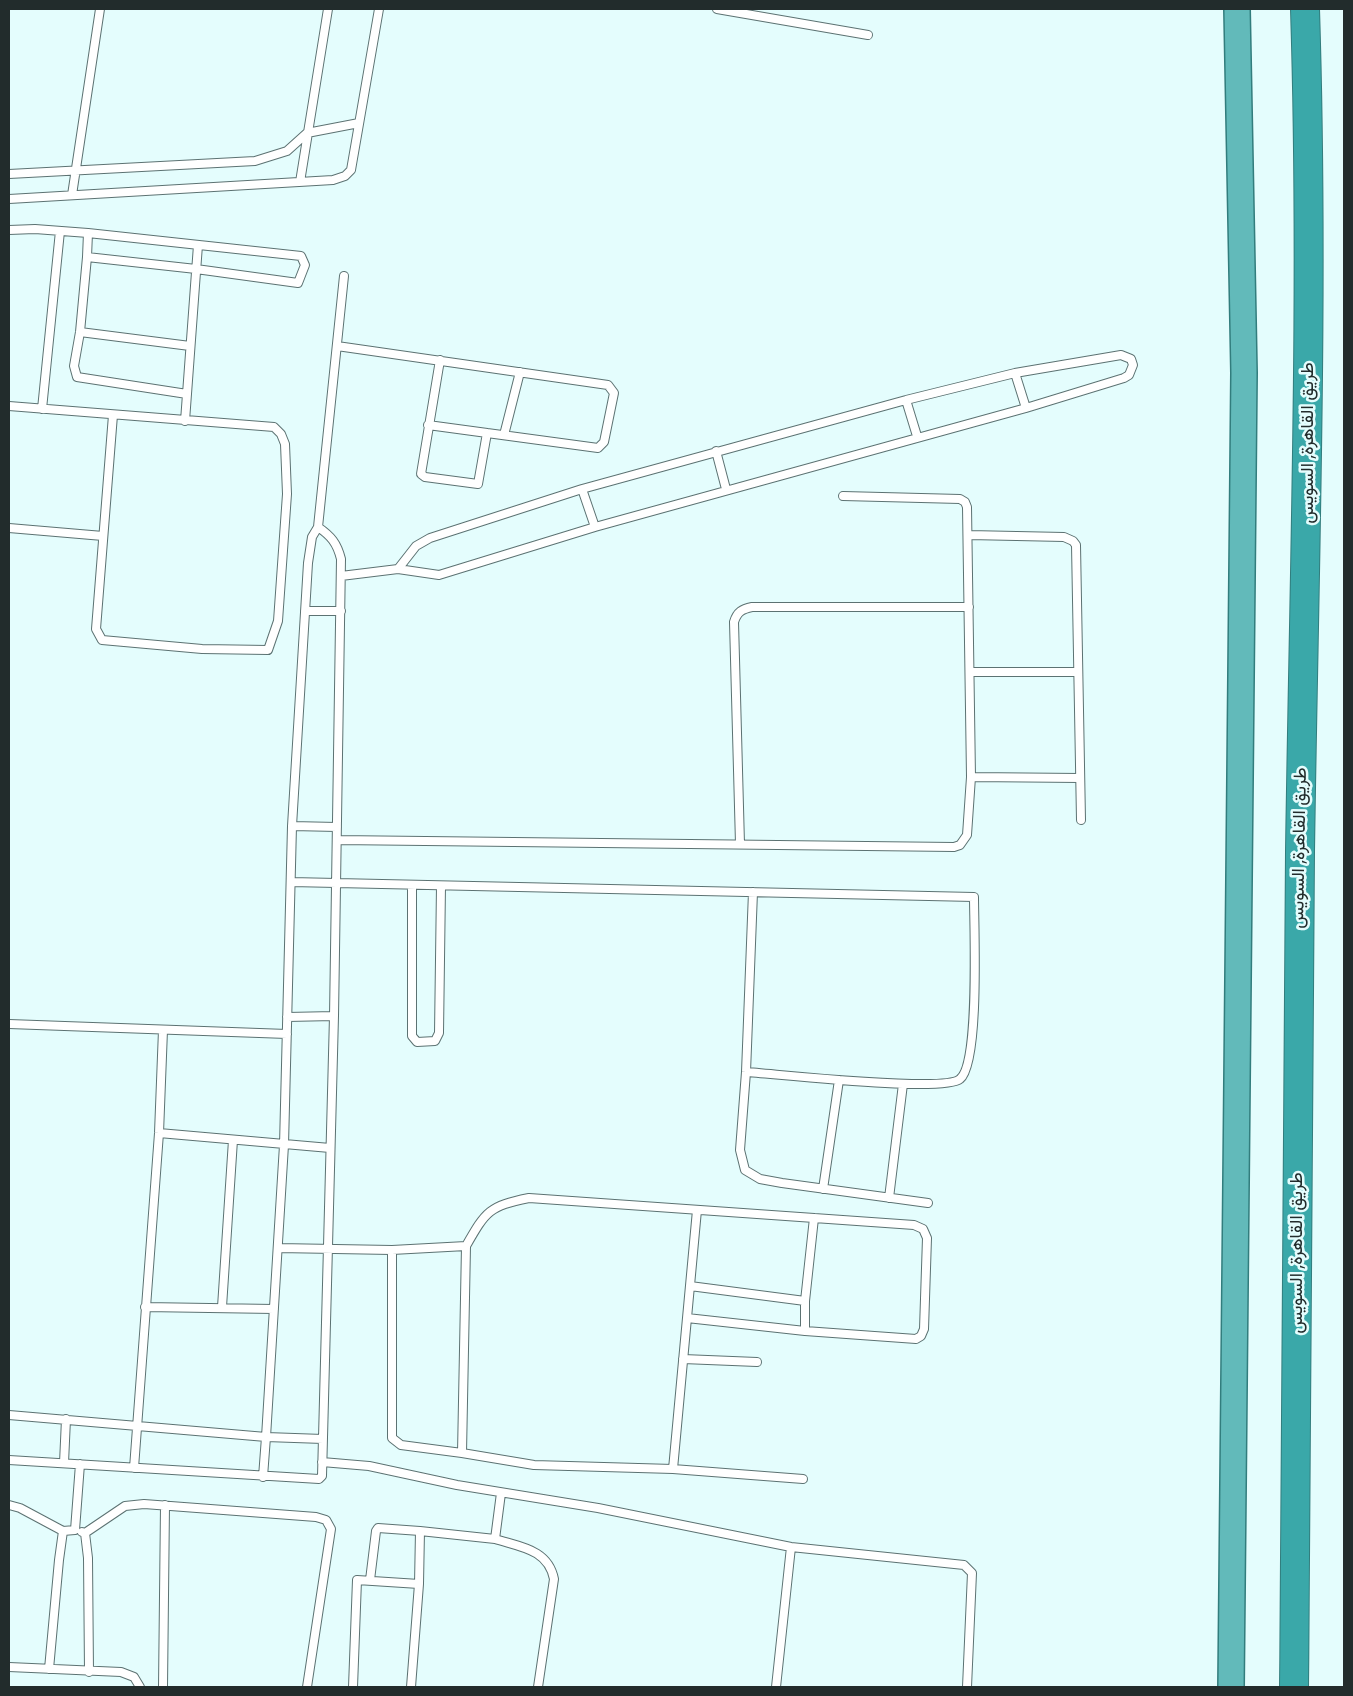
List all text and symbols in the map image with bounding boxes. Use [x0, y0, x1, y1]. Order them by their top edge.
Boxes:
street label: طريق القاهرة, السويس [1297, 362, 1319, 524]
street label: طريق القاهرة, السويس [1288, 767, 1312, 929]
street label: طريق القاهرة, السويس [1286, 1172, 1308, 1334]

